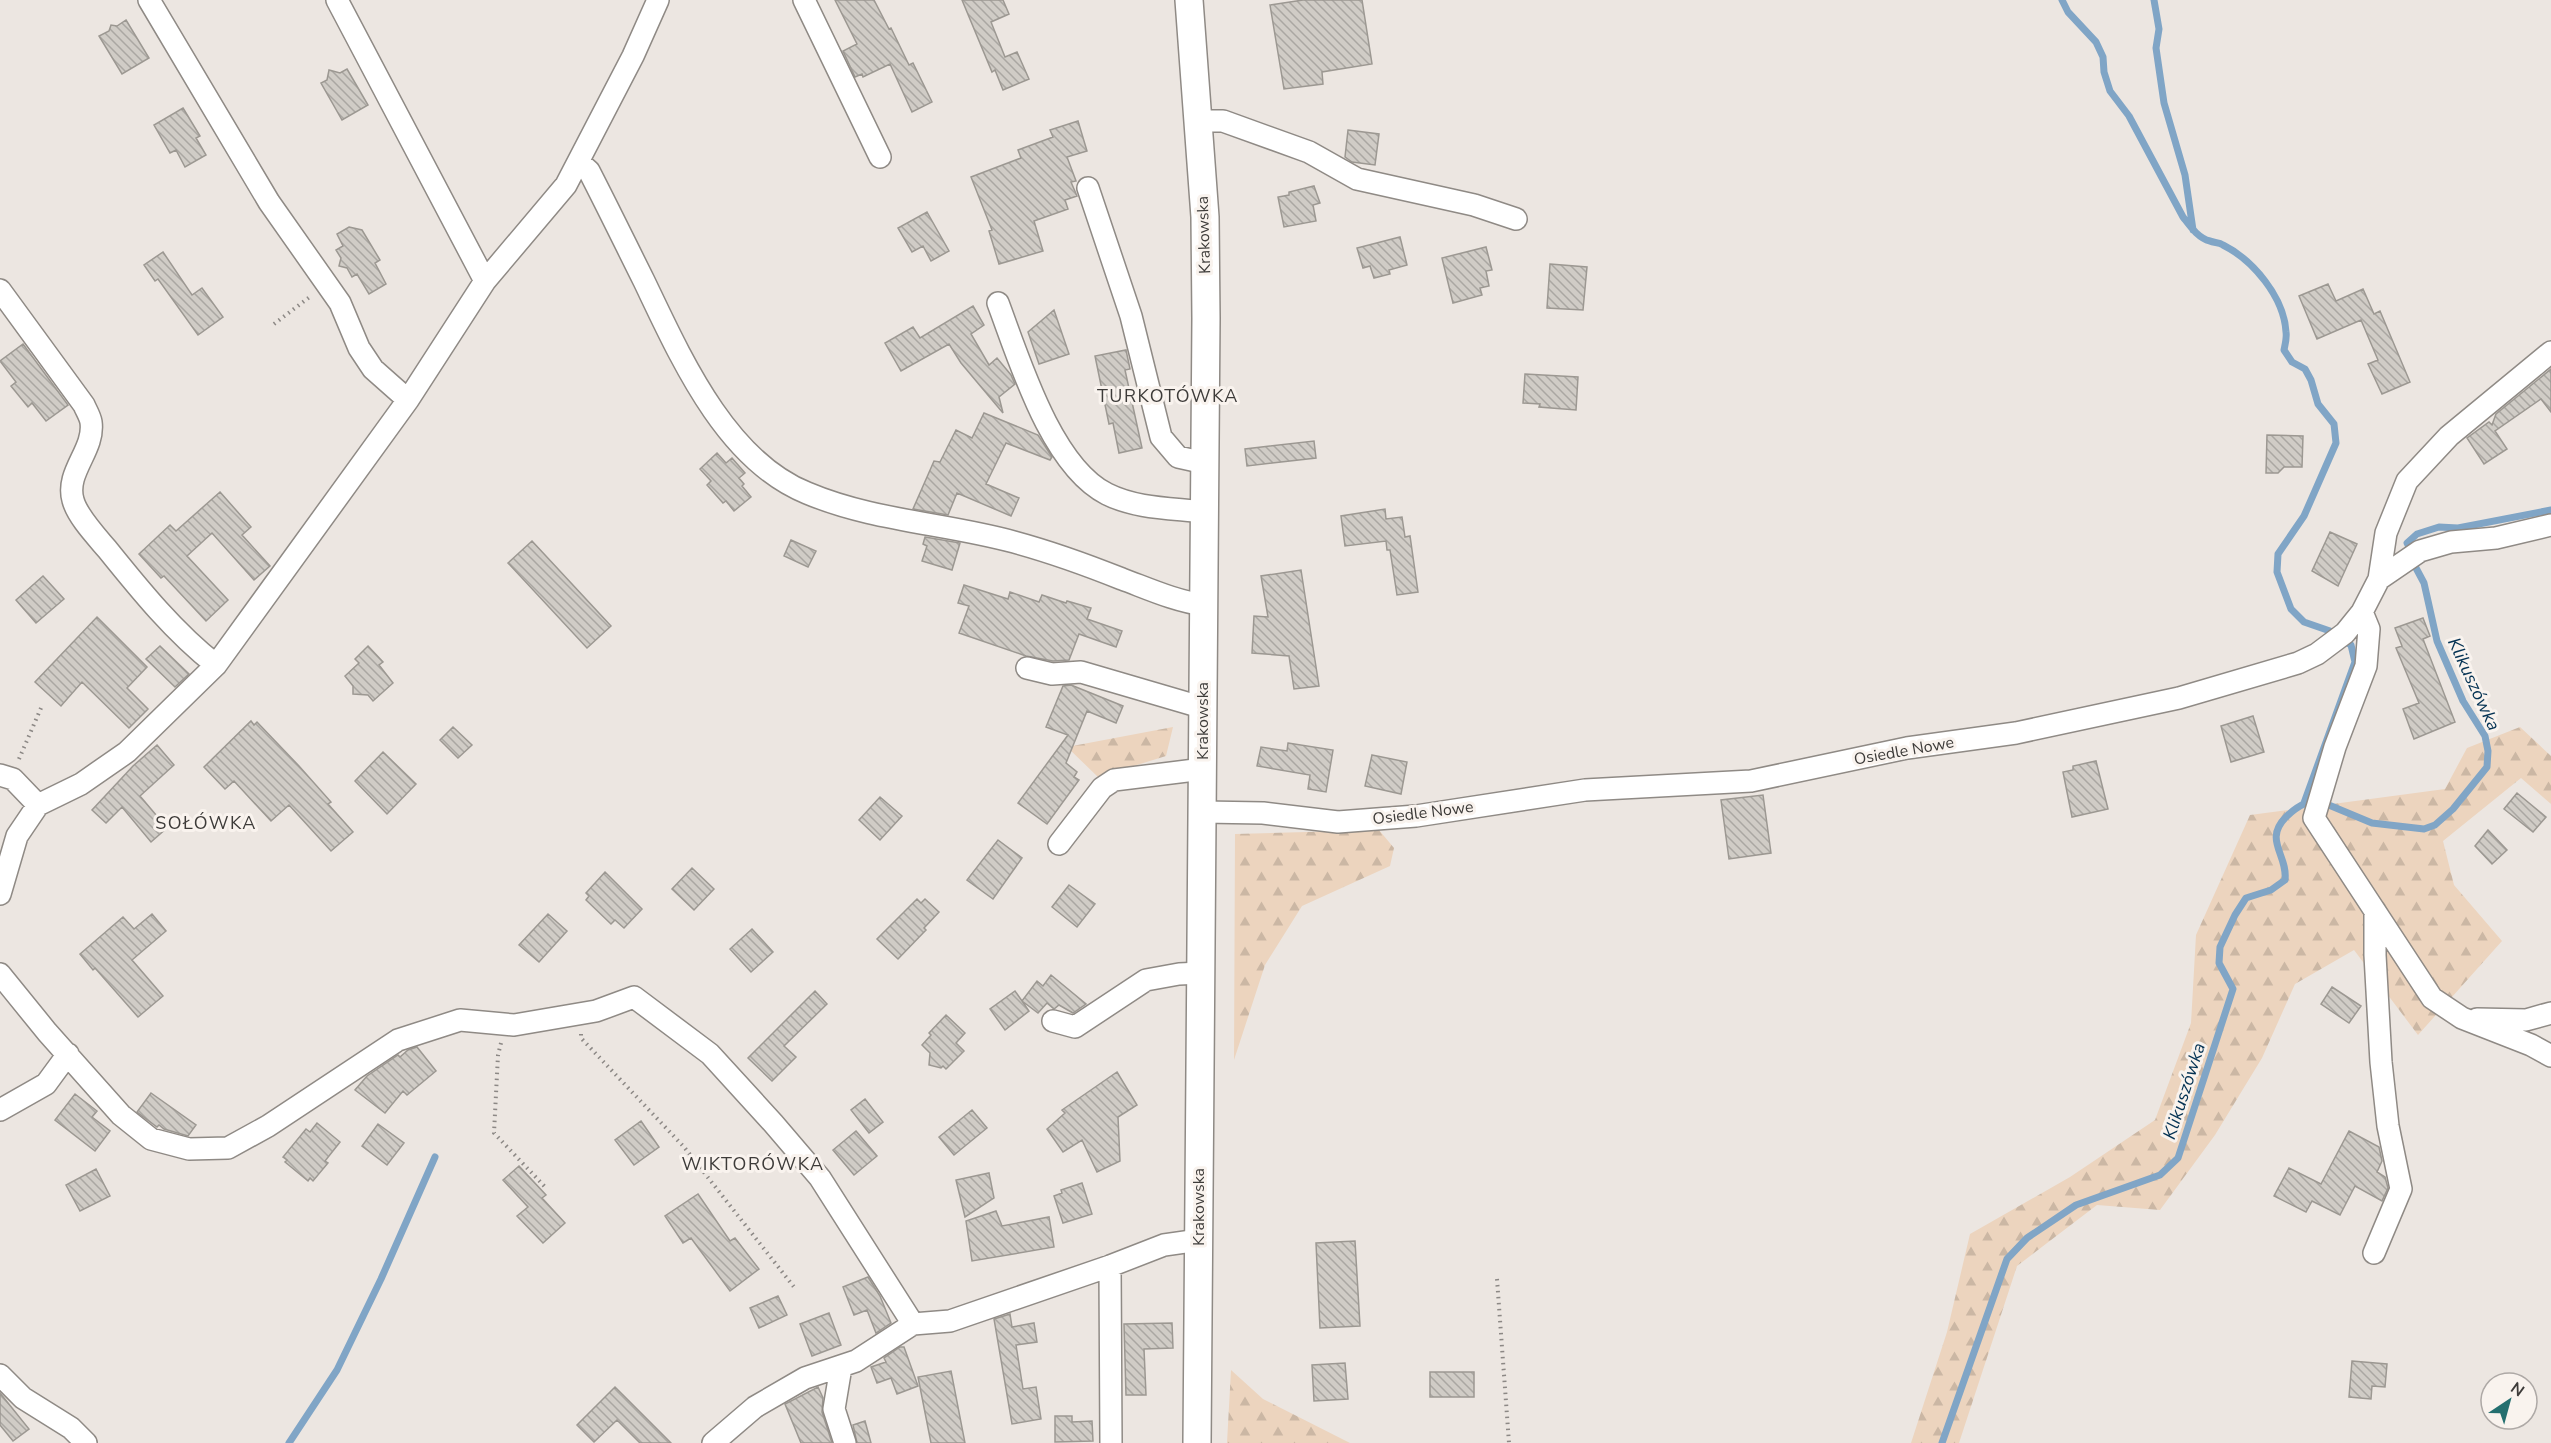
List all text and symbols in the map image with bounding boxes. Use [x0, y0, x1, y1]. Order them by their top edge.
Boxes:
street label: Krakowska [1192, 196, 1216, 274]
district label: TURKOTÓWKA [1097, 384, 1239, 408]
water label: Klikuszówka [2442, 634, 2506, 734]
street label: Krakowska [1192, 682, 1214, 760]
street label: Osiedle Nowe [1852, 731, 1956, 771]
street label: Osiedle Nowe [1371, 796, 1475, 830]
district label: SOŁÓWKA [155, 811, 257, 835]
water label: Klikuszówka [2157, 1040, 2211, 1142]
district label: WIKTORÓWKA [681, 1152, 825, 1176]
street label: Krakowska [1188, 1168, 1210, 1246]
north arrow [2479, 1371, 2539, 1431]
text: N [2506, 1377, 2529, 1402]

